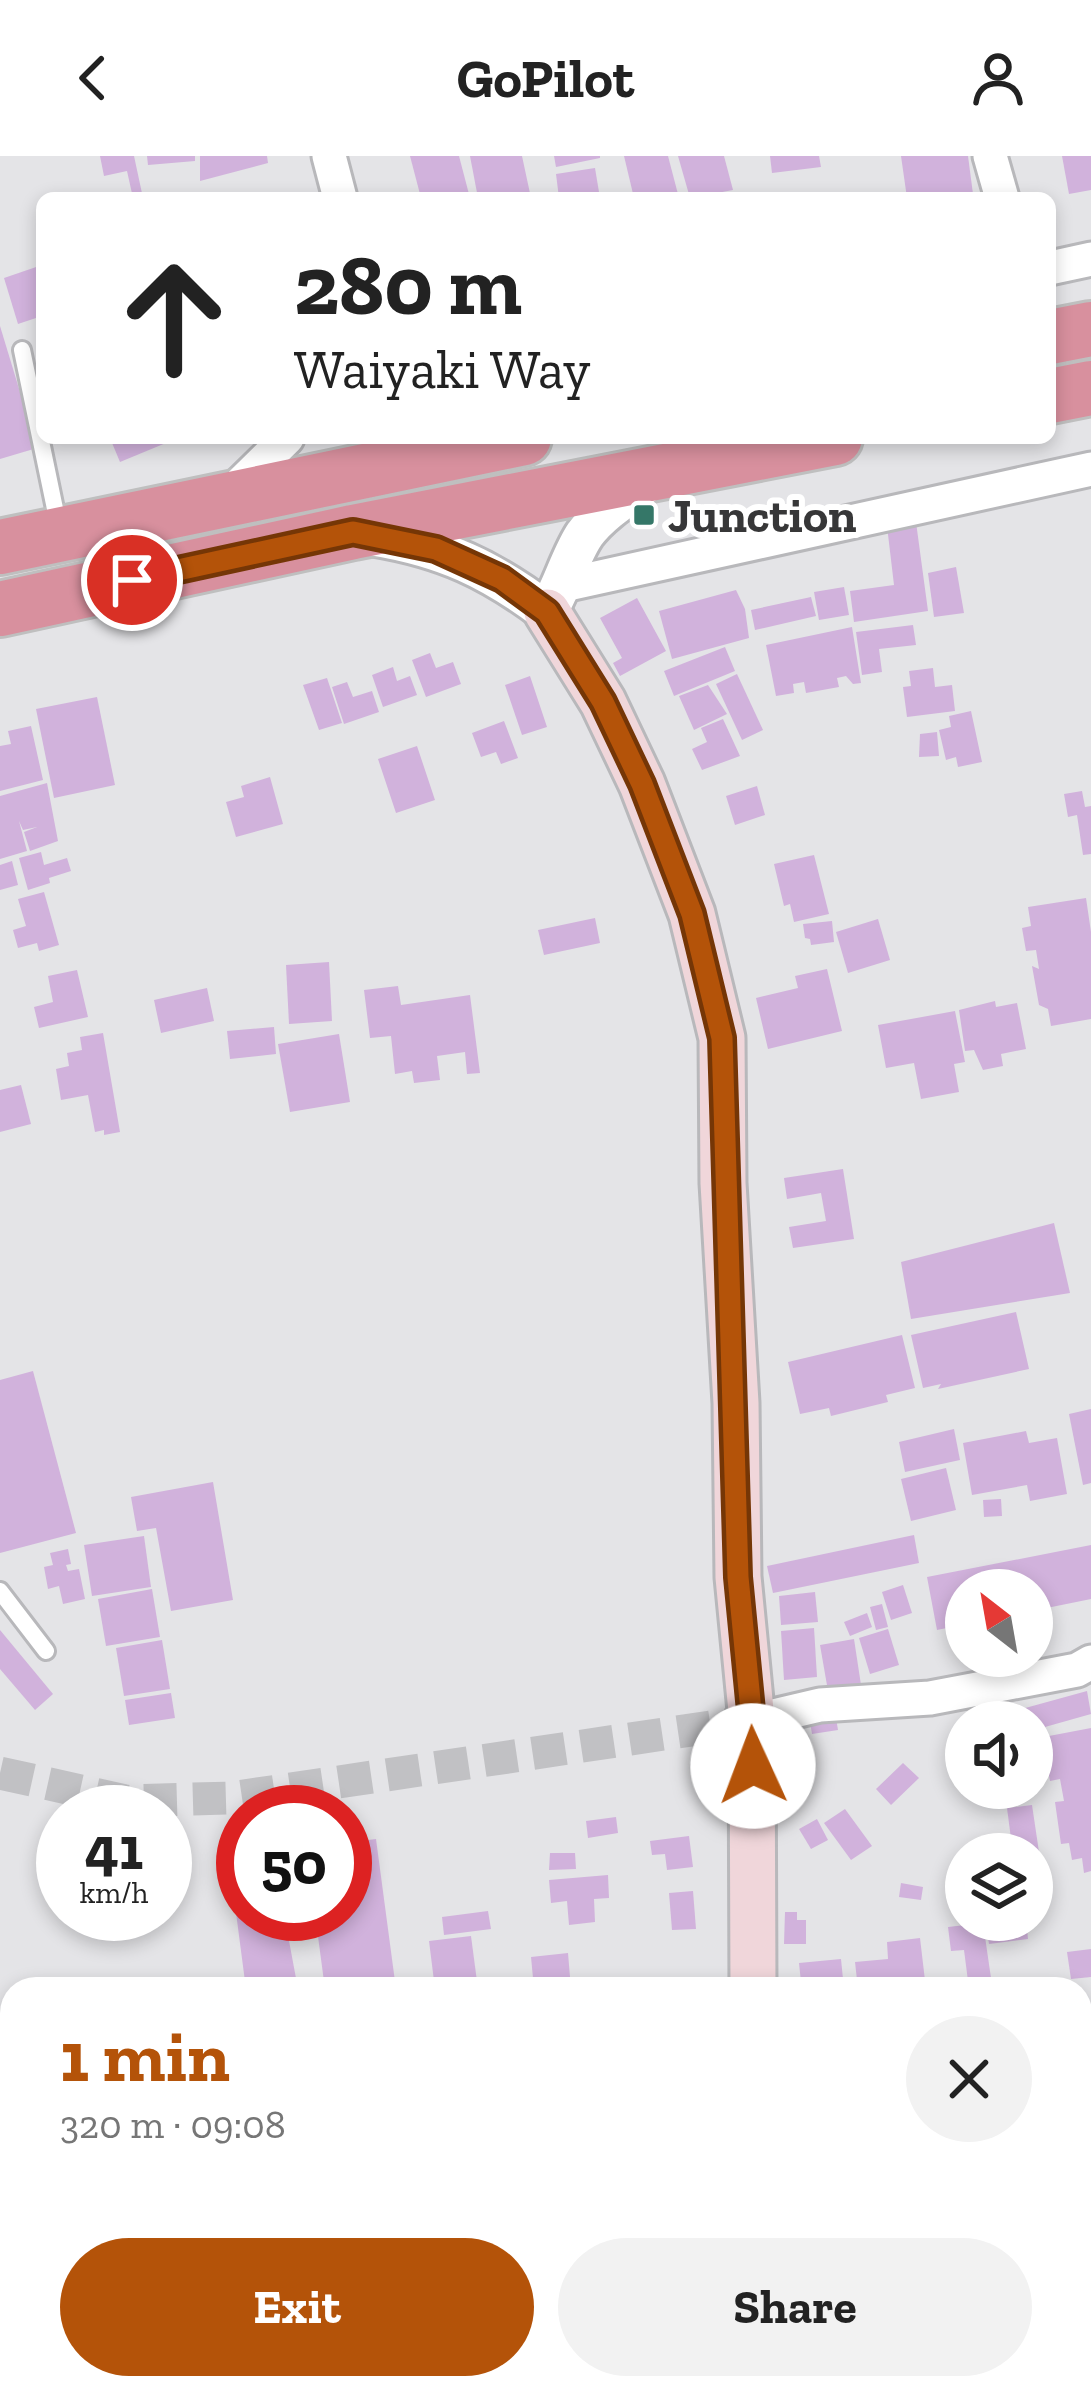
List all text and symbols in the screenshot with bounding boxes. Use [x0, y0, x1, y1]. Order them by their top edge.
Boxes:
icon: back [60, 45, 126, 111]
icon: person [965, 45, 1031, 111]
text: GoPilot [457, 46, 634, 111]
text: 280 m [294, 235, 522, 336]
icon: ahead [96, 240, 252, 396]
text: Waiyaki Way [294, 337, 591, 402]
place label: Junction [668, 487, 857, 544]
marker: Junction [631, 502, 657, 528]
pin [81, 529, 183, 631]
icon: arrive [99, 547, 165, 613]
north arrow [945, 1569, 1053, 1677]
map controls [945, 1569, 1053, 1941]
button: sound [945, 1701, 1053, 1809]
position arrow [690, 1703, 816, 1829]
speed limit sign: 50 [216, 1785, 372, 1941]
text: 41 [85, 1812, 143, 1884]
button: layers [945, 1833, 1053, 1941]
text: km/h [80, 1875, 148, 1911]
text: 1 min [60, 2013, 230, 2099]
button: close [906, 2016, 1032, 2142]
text: 320 m · 09:08 [60, 2101, 286, 2148]
button: Exit [60, 2238, 534, 2376]
button: Share [558, 2238, 1032, 2376]

